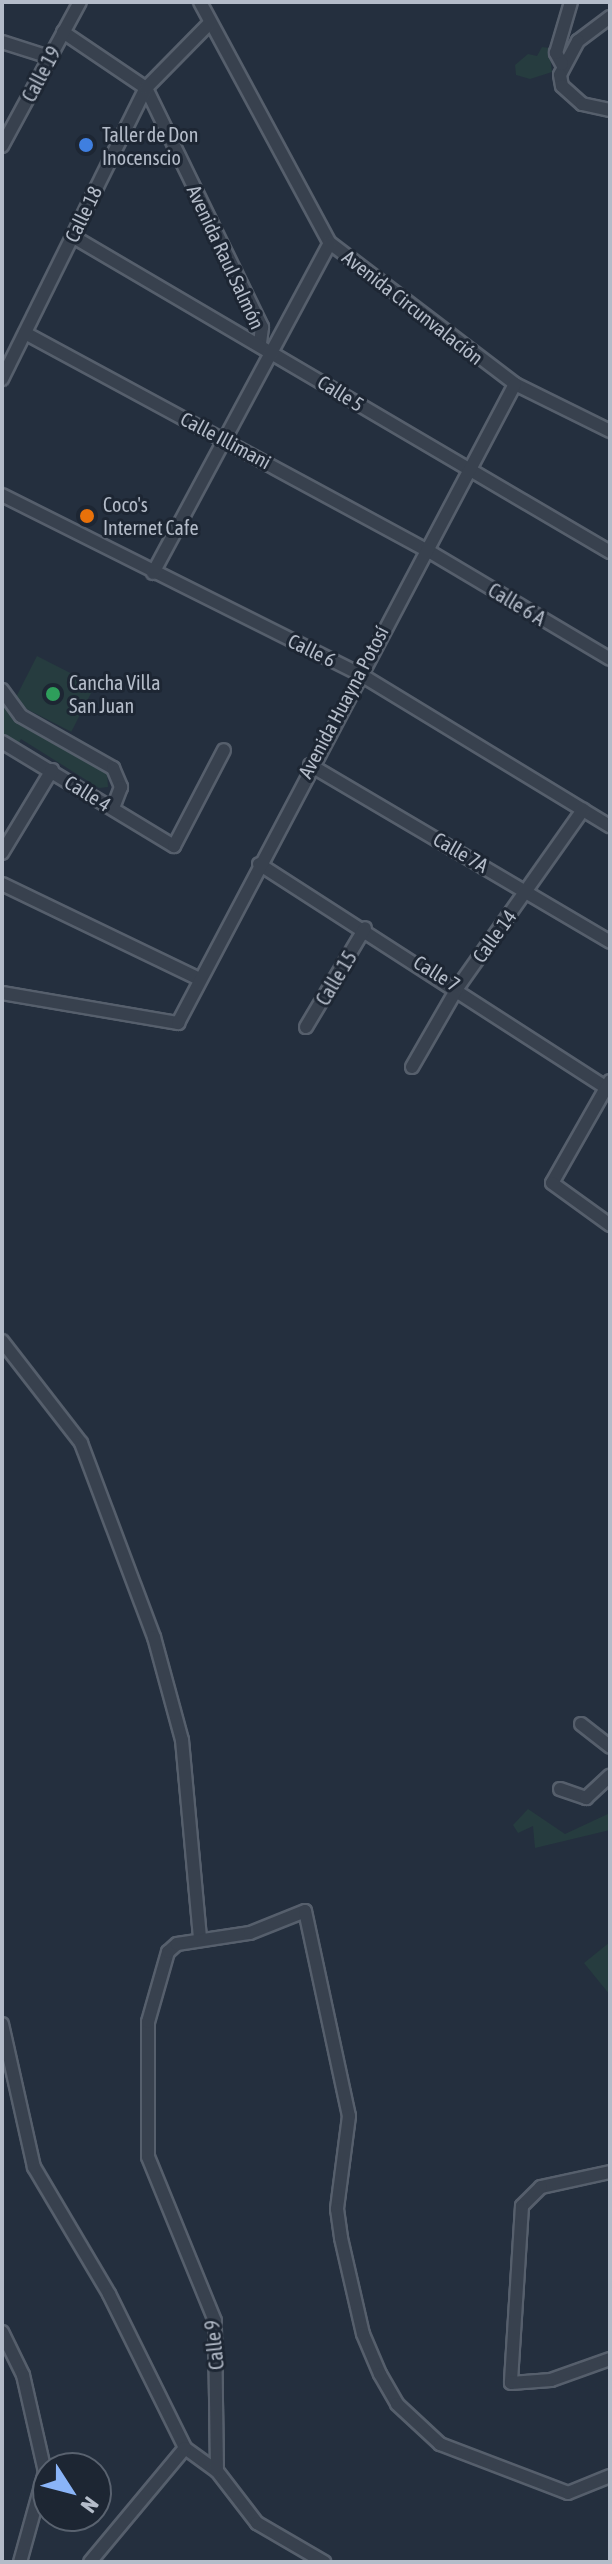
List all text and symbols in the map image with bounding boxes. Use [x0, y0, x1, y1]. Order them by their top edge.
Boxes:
street label: Calle 19 [16, 42, 66, 106]
place label: Taller de Don Inocenscio [102, 122, 198, 169]
marker: Taller de Don Inocenscio [77, 136, 95, 154]
street label: Avenida Raul Salmón [182, 181, 270, 333]
street label: Calle 18 [59, 182, 107, 246]
street label: Avenida Circunvalación [338, 245, 488, 369]
street label: Calle 5 [313, 370, 369, 416]
street label: Calle Illimani [177, 406, 275, 474]
place label: Coco's Internet Cafe [103, 492, 199, 539]
marker: Coco's Internet Cafe [78, 507, 96, 525]
street label: Calle 6 A [484, 578, 550, 630]
street label: Avenida Huayna Potosí [293, 622, 393, 782]
street label: Calle 6 [284, 628, 340, 672]
place label: Cancha Villa San Juan [69, 670, 160, 717]
marker: Cancha Villa San Juan [44, 685, 62, 703]
street label: Calle 4 [60, 770, 116, 816]
street label: Calle 7A [429, 827, 493, 877]
street label: Calle 14 [467, 905, 521, 967]
street label: Calle 15 [310, 946, 362, 1010]
street label: Calle 7 [409, 950, 465, 996]
street label: Calle 9 [199, 2319, 229, 2371]
north arrow [32, 2452, 112, 2532]
text: N [75, 2492, 104, 2518]

